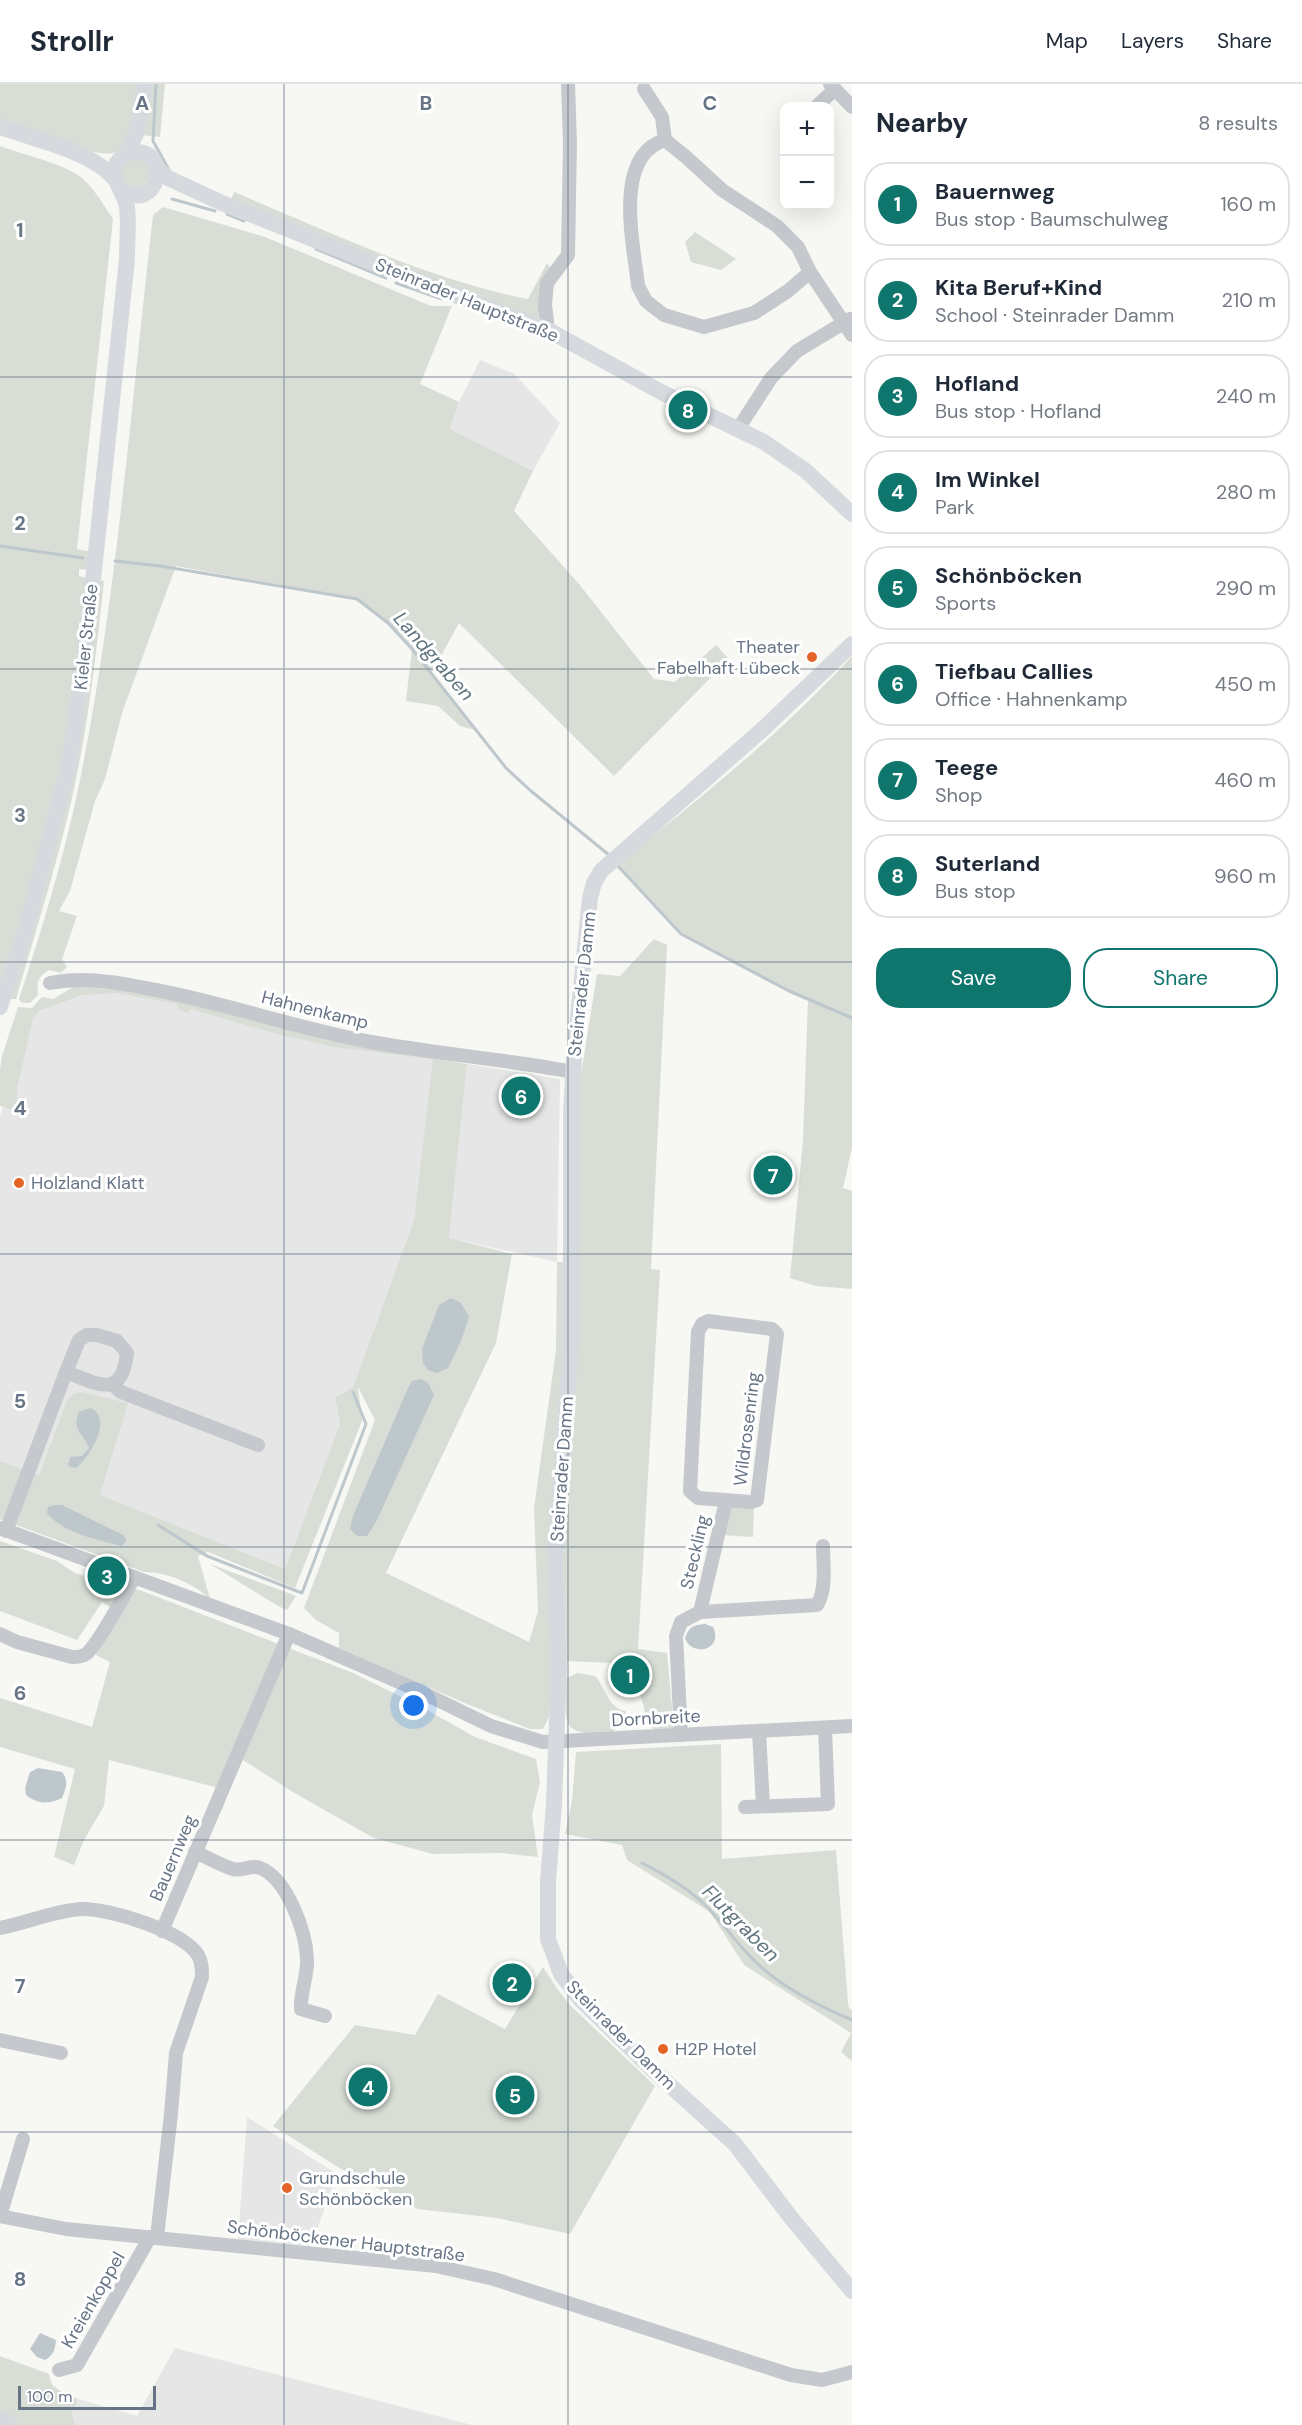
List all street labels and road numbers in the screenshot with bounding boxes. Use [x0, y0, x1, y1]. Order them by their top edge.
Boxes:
street label: Steinrader Hauptstraße [372, 252, 562, 348]
street label: Kieler Straße [68, 583, 104, 691]
street label: Steinrader Damm [562, 910, 602, 1058]
street label: Hahnenkamp [259, 985, 371, 1035]
street label: Wildrosenring [728, 1370, 766, 1488]
street label: Steinrader Damm [545, 1395, 579, 1543]
street label: Steckling [675, 1512, 715, 1592]
street label: Dornbreite [611, 1704, 701, 1732]
street label: Bauernweg [144, 1811, 202, 1905]
street label: Steinrader Damm [561, 1975, 681, 2095]
street label: Schönböckener Hauptstraße [226, 2215, 466, 2267]
street label: Kreienkoppel [56, 2247, 130, 2353]

